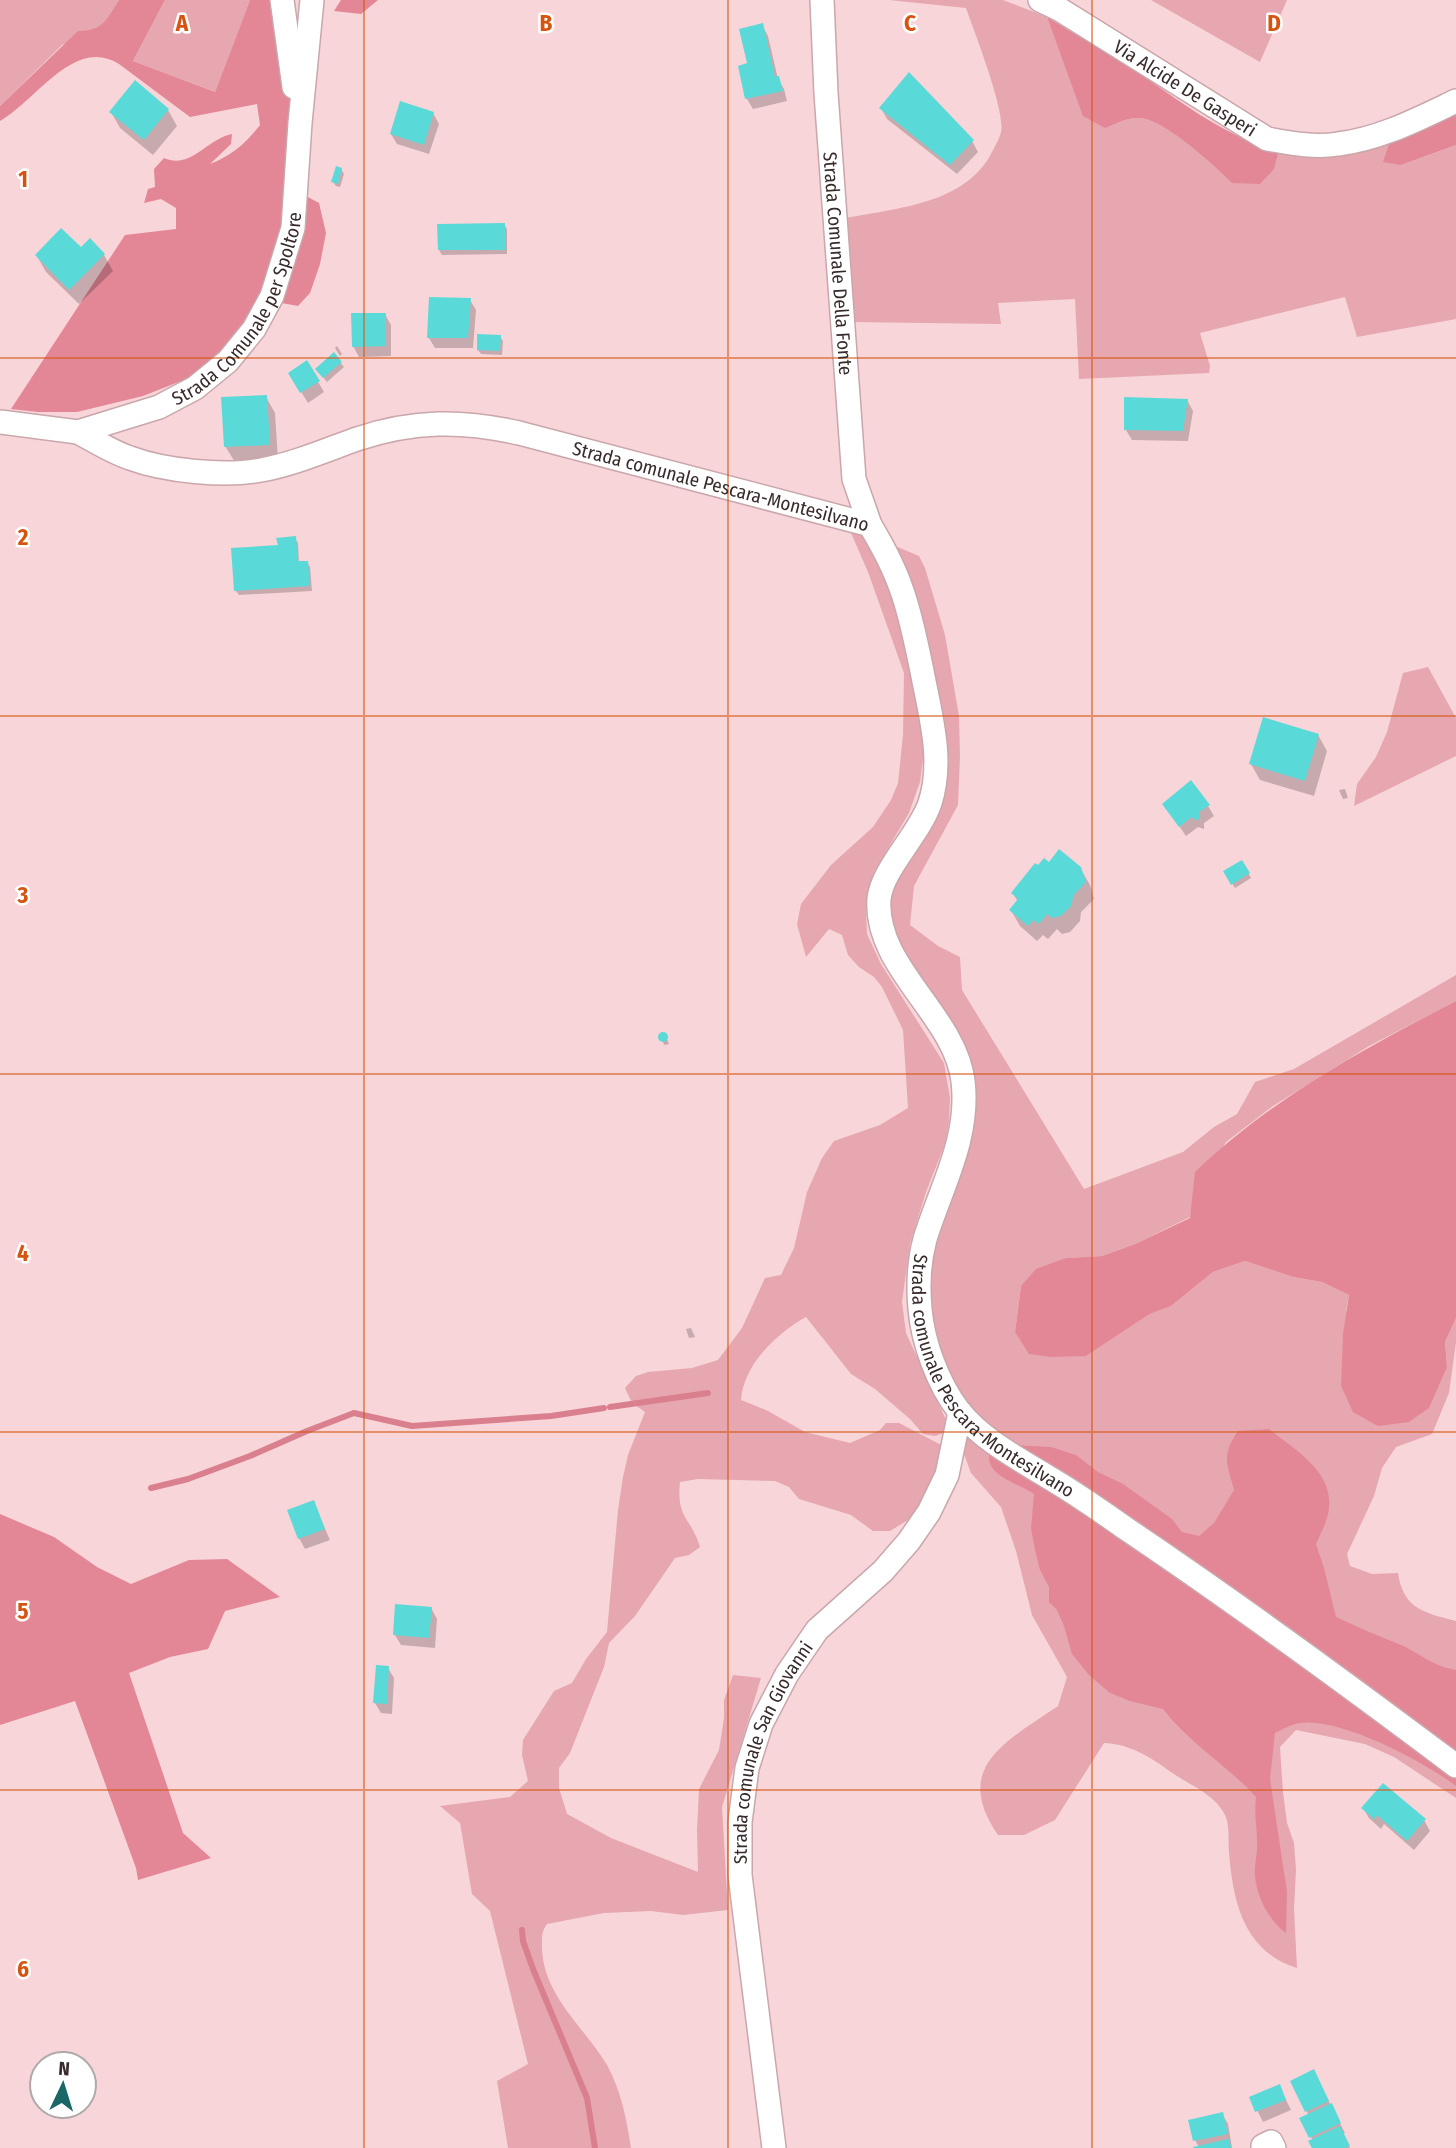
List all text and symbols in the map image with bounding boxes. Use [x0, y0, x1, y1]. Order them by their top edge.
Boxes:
text: A [175, 9, 189, 37]
text: B [540, 9, 553, 37]
text: C [904, 9, 916, 37]
text: D [1267, 9, 1281, 37]
street label: Via Alcide De Gasperi [1109, 35, 1261, 142]
street label: Strada Comunale Della Fonte [818, 151, 857, 376]
text: 1 [18, 165, 28, 193]
street label: Strada Comunale per Spoltore [168, 211, 306, 410]
street label: Strada comunale Pescara-Montesilvano [570, 437, 872, 536]
text: 2 [17, 523, 29, 551]
text: 3 [17, 881, 29, 909]
text: 4 [17, 1239, 29, 1267]
street label: Strada comunale Pescara-Montesilvano [907, 1253, 1079, 1502]
text: 5 [17, 1597, 29, 1625]
street label: Strada comunale San Giovanni [729, 1637, 818, 1864]
text: 6 [17, 1955, 29, 1983]
north arrow [28, 2050, 98, 2120]
text: N [58, 2057, 71, 2080]

